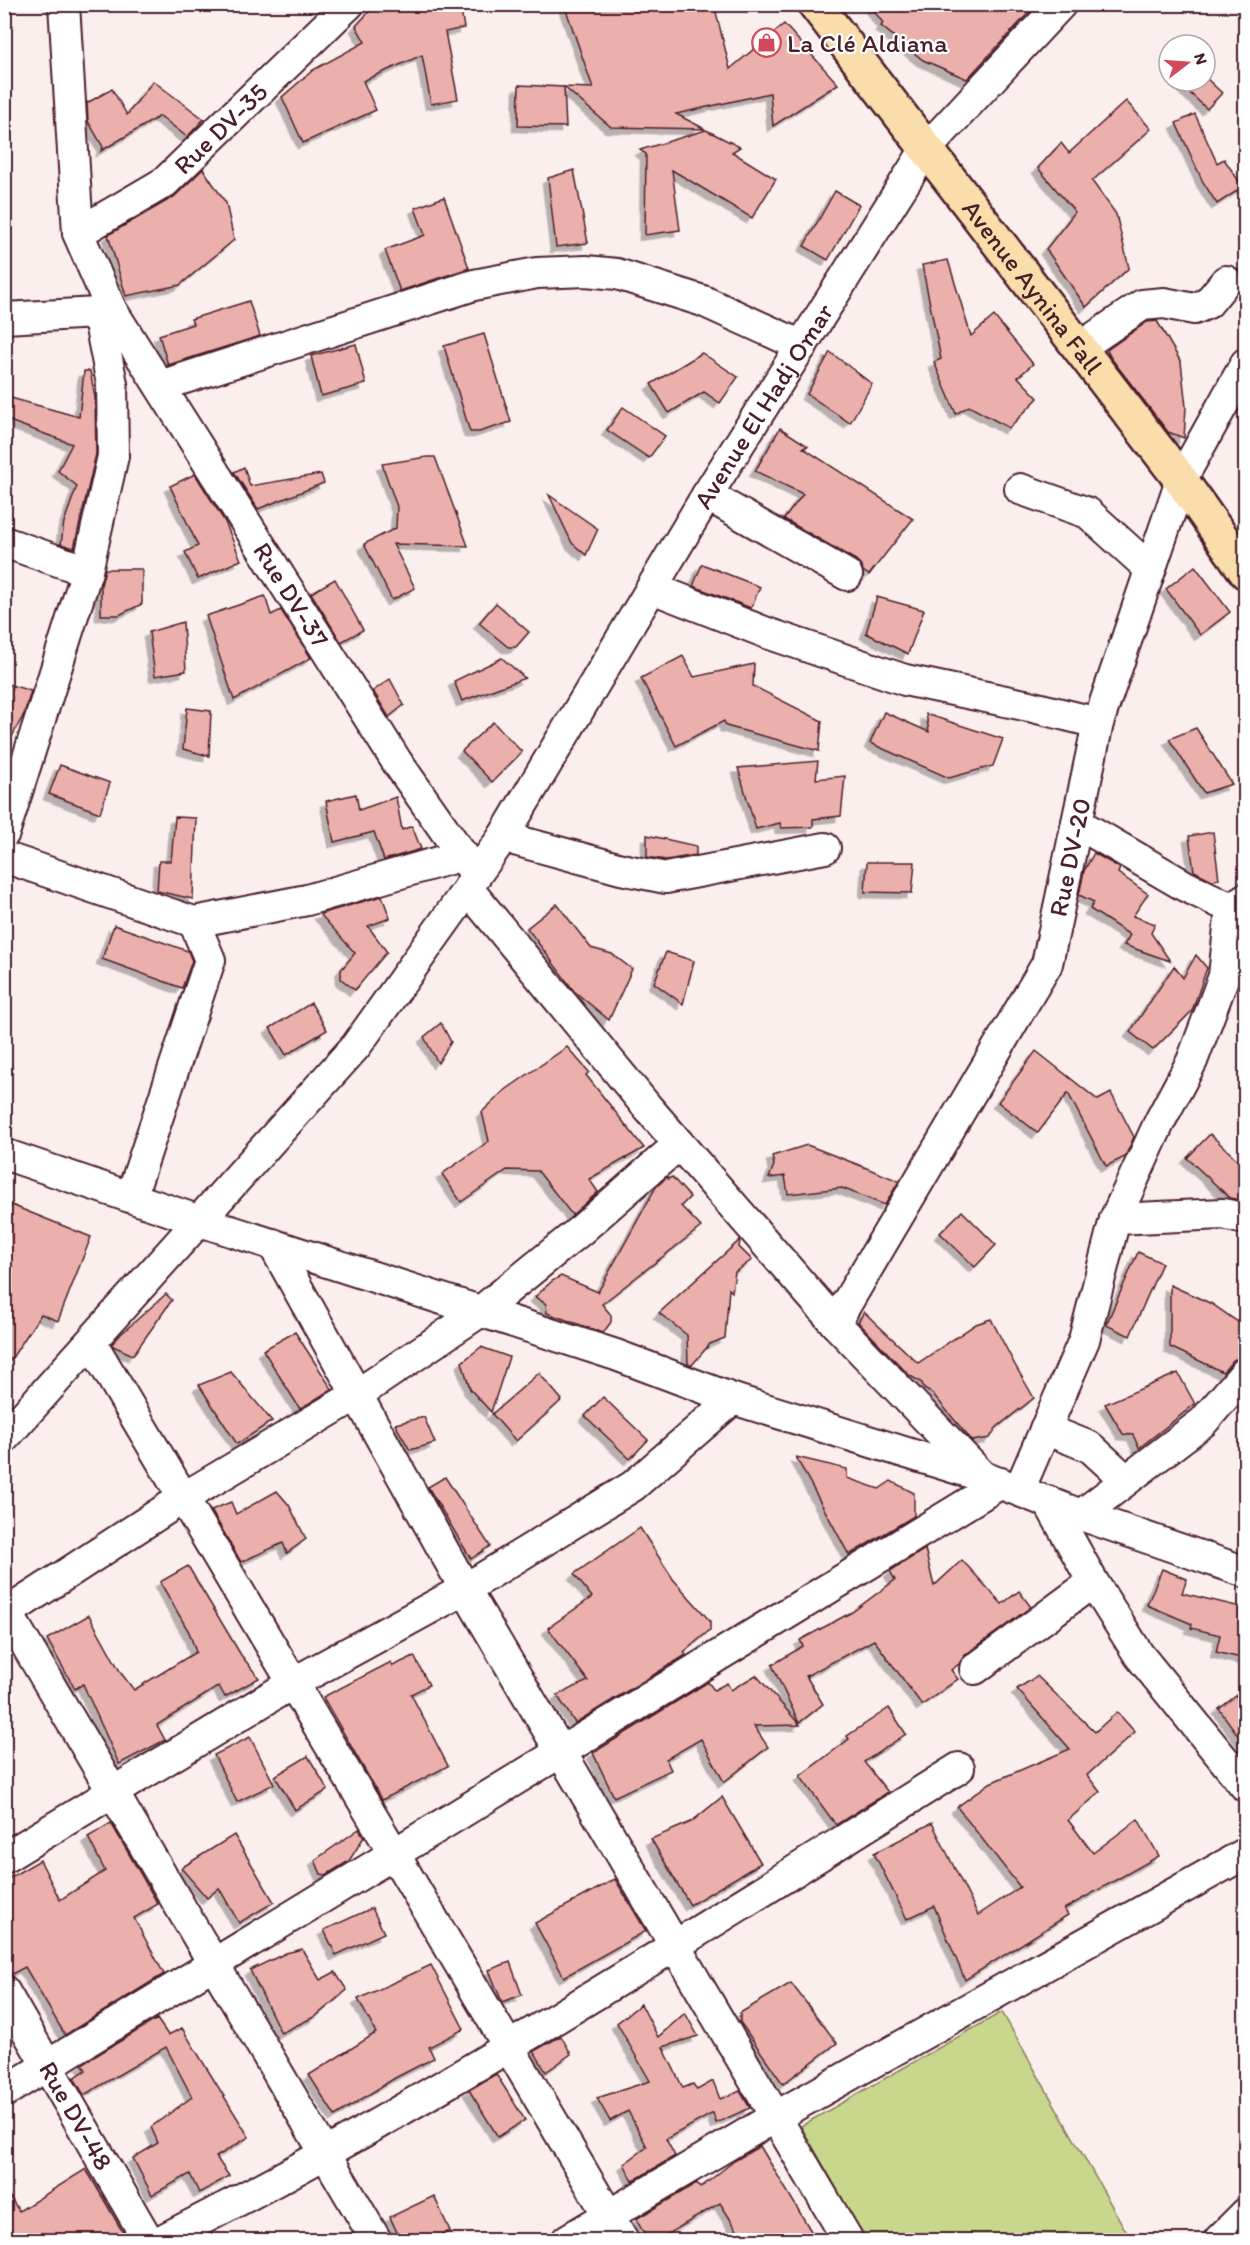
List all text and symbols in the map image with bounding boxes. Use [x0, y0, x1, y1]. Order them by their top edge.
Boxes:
shop icon: La Clé Aldiana [750, 27, 782, 59]
place label: La Clé Aldiana [787, 27, 948, 59]
north arrow [1157, 33, 1217, 93]
text: N [1190, 51, 1212, 67]
street label: Rue DV-35 [167, 76, 274, 181]
street label: Avenue Aynina Fall [955, 193, 1110, 381]
street label: Avenue El Hadj Omar [687, 297, 841, 514]
street label: Rue DV-37 [246, 536, 336, 653]
street label: Rue DV-20 [1041, 795, 1098, 919]
street label: Rue DV-48 [32, 2056, 120, 2176]

